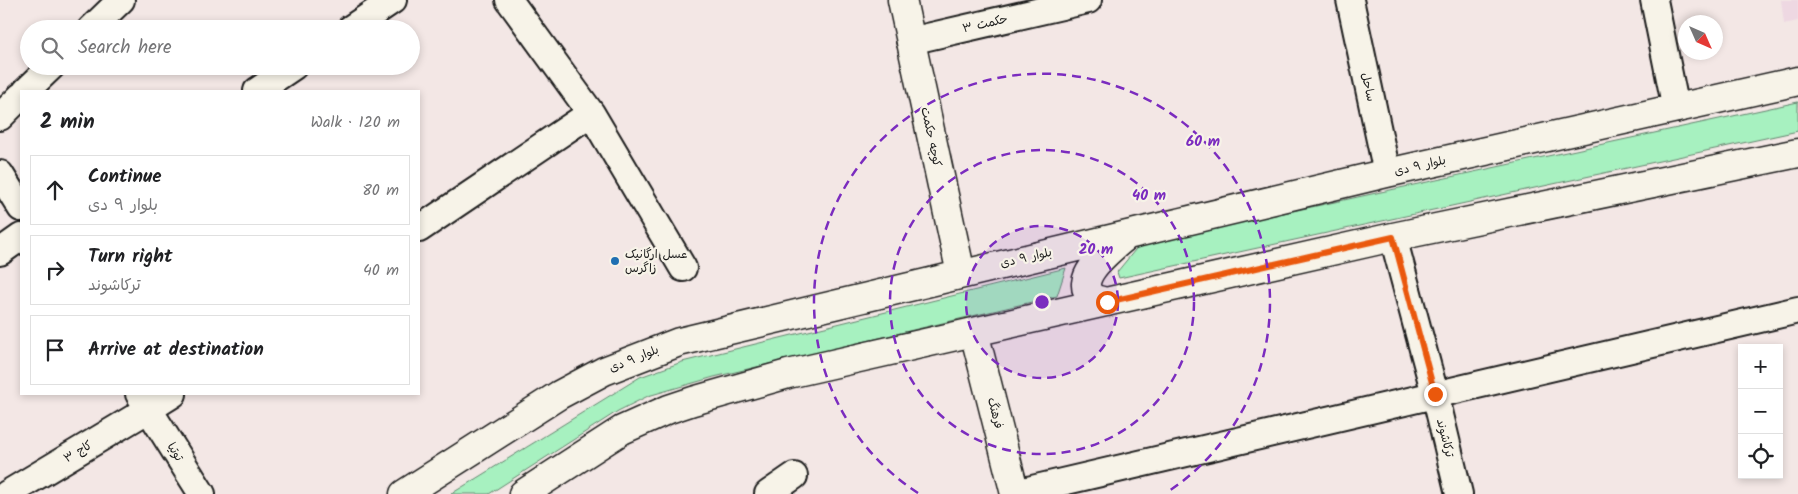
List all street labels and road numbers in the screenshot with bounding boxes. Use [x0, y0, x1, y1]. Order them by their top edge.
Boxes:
street label: حکمت ۳ [960, 10, 1010, 38]
street label: ساحل [1356, 71, 1380, 103]
street label: کوچه حکمت [915, 105, 947, 169]
street label: بلوار ۹ دی [1392, 151, 1448, 181]
street label: بلوار ۹ دی [998, 243, 1054, 273]
street label: بلوار ۹ دی [606, 340, 662, 378]
street label: فرهنگ [982, 395, 1008, 431]
street label: ترکاشوند [1431, 417, 1459, 460]
street label: کاج ۳ [60, 436, 96, 468]
street label: توتیا [162, 439, 188, 466]

